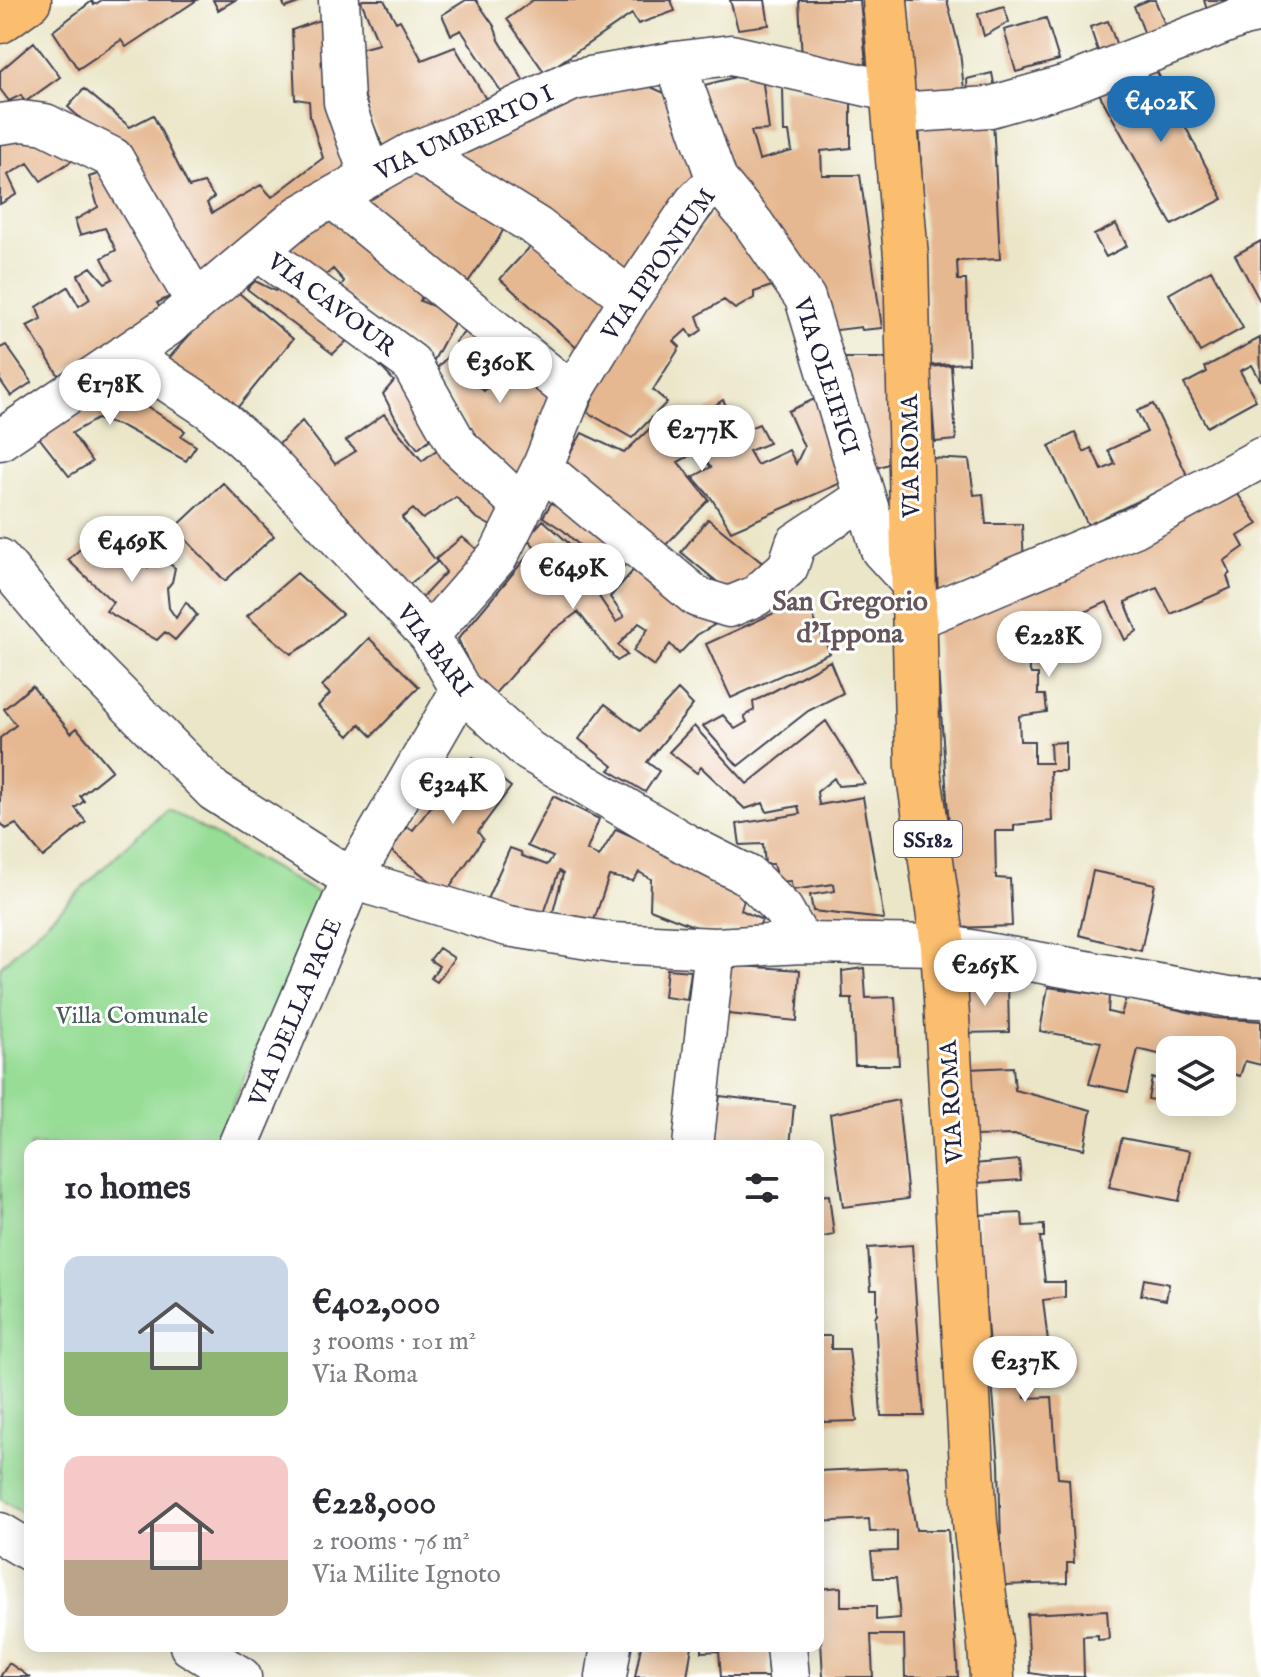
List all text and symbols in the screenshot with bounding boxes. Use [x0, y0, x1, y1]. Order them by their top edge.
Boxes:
pin: €402K [1105, 76, 1217, 144]
street label: VIA UMBERTO I [369, 78, 559, 189]
text: €402K [1125, 85, 1197, 118]
street label: VIA IPPONIUM [595, 183, 723, 348]
street label: VIA CAVOUR [260, 246, 402, 364]
street label: VIA OLEIFICI [785, 293, 866, 459]
pin: €360K [444, 337, 556, 405]
text: €360K [466, 346, 534, 379]
pin: €178K [54, 359, 166, 427]
text: €178K [77, 368, 143, 401]
street label: VIA ROMA [895, 393, 928, 519]
pin: €277K [646, 405, 758, 473]
text: €277K [667, 414, 737, 447]
pin: €469K [76, 516, 188, 584]
text: €469K [97, 525, 167, 558]
pin: €649K [517, 543, 629, 611]
text: €649K [538, 552, 608, 585]
district label: San Gregorio d'Ippona [772, 585, 928, 652]
street label: VIA BARI [388, 598, 479, 703]
pin: €228K [993, 611, 1105, 679]
text: €228K [1015, 620, 1083, 653]
pin: €324K [397, 758, 509, 826]
text: €324K [419, 767, 487, 800]
road number: SS182 [894, 821, 962, 857]
street label: VIA DELLA PACE [242, 914, 350, 1112]
pin: €265K [929, 940, 1041, 1008]
text: €265K [952, 949, 1018, 982]
park label: Villa Comunale [55, 1001, 208, 1032]
map controls [1156, 1036, 1236, 1116]
button: layers [1156, 1036, 1236, 1116]
street label: VIA ROMA [934, 1039, 971, 1166]
icon: filters [740, 1166, 784, 1210]
text: 10 homes [64, 1167, 191, 1210]
text: €402,000 [312, 1282, 440, 1325]
icon: home [128, 1288, 224, 1384]
text: 3 rooms · 101 m² [312, 1325, 476, 1358]
pin: €237K [969, 1336, 1081, 1404]
text: €237K [991, 1345, 1059, 1378]
text: Via Roma [312, 1358, 418, 1391]
text: €228,000 [312, 1482, 436, 1525]
icon: home [128, 1488, 224, 1584]
text: 2 rooms · 76 m² [312, 1525, 470, 1558]
text: Via Milite Ignoto [312, 1558, 501, 1591]

